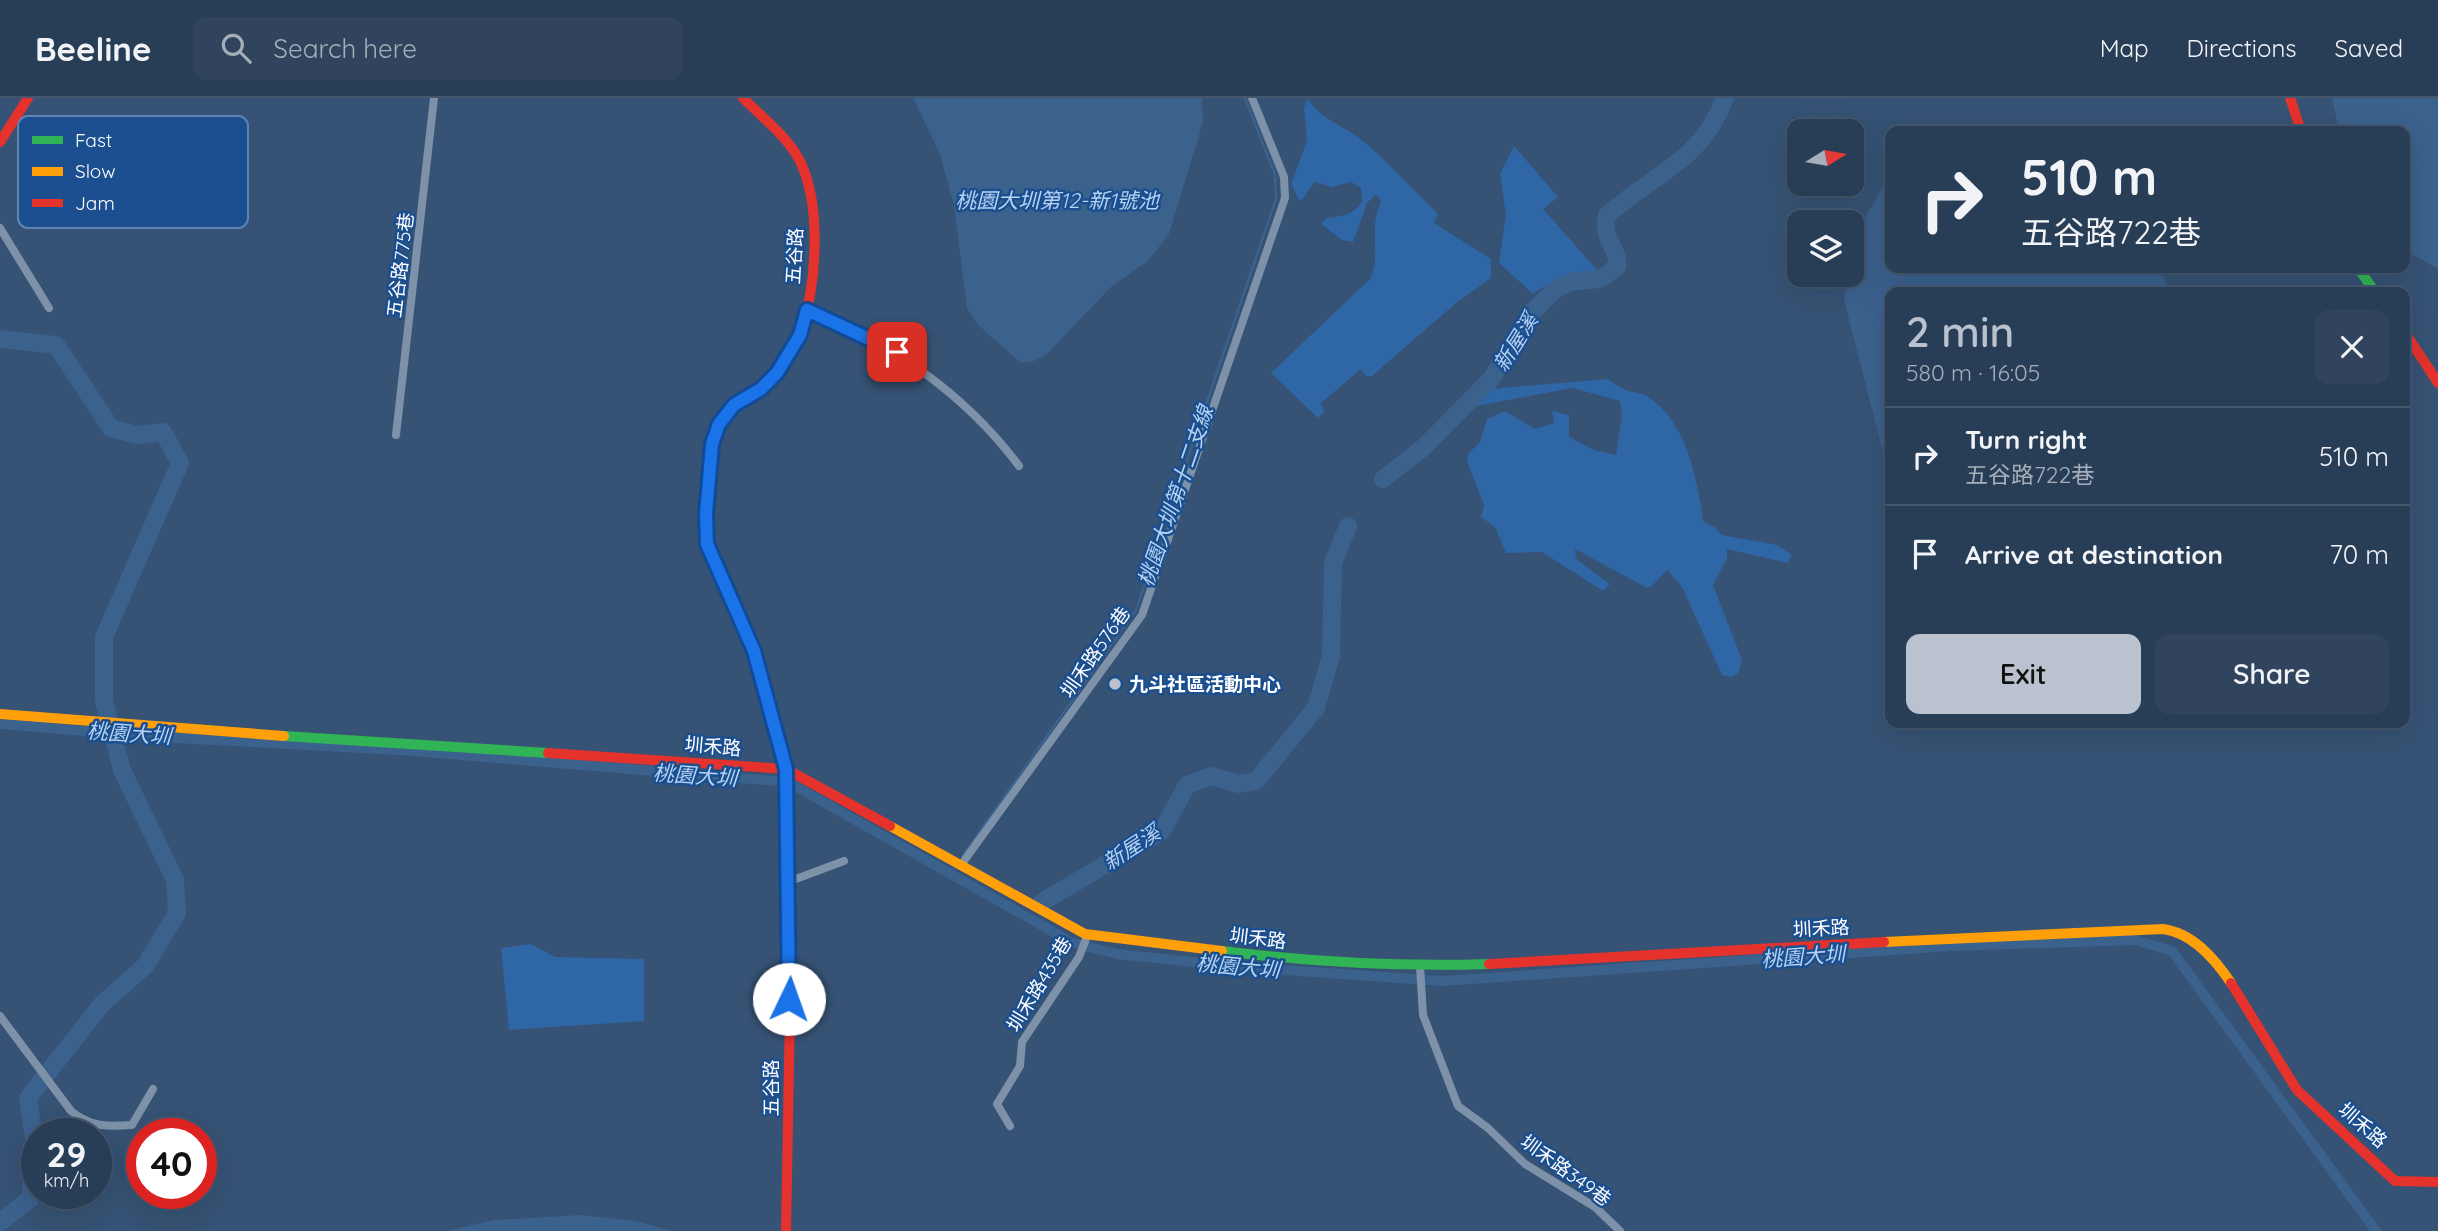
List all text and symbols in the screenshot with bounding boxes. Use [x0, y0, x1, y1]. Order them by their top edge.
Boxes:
search box [193, 17, 683, 80]
text: Beeline [35, 28, 151, 69]
icon: search [217, 29, 255, 67]
text: Search here [273, 32, 417, 65]
text: Map [2100, 33, 2149, 63]
text: Directions [2187, 33, 2297, 63]
text: Saved [2335, 33, 2403, 63]
legend [18, 116, 248, 228]
north arrow [1787, 119, 1864, 196]
map controls [1787, 119, 1864, 287]
text: Fast [75, 128, 112, 152]
text: 510 m [2021, 146, 2157, 207]
icon: right [1906, 154, 1997, 245]
text: Slow [75, 159, 116, 183]
water label: 桃園大圳第12-新1號池 [955, 187, 1161, 213]
text: Jam [75, 191, 115, 215]
button: layers [1787, 210, 1864, 287]
street label: 五谷路775巷 [382, 211, 418, 319]
text: 五谷路722巷 [2021, 212, 2201, 252]
street label: 五谷路 [781, 227, 807, 285]
text: 2 min [1906, 305, 2014, 358]
water label: 新屋溪 [1487, 306, 1544, 376]
button: close [2315, 310, 2389, 384]
pin [867, 322, 927, 382]
icon: arrive [878, 333, 916, 371]
text: 580 m · 16:05 [1906, 358, 2040, 387]
water label: 桃園大圳第十二支線 [1132, 401, 1219, 590]
text: Turn right [1965, 423, 2087, 456]
icon: right [1906, 437, 1944, 475]
text: 510 m [2319, 440, 2389, 473]
text: 五谷路722巷 [1965, 460, 2094, 489]
icon: arrive [1906, 535, 1944, 573]
text: Arrive at destination [1965, 538, 2223, 571]
text: 70 m [2329, 538, 2389, 571]
street label: 圳禾路576巷 [1055, 602, 1135, 702]
button: Exit [1906, 634, 2141, 714]
button: Share [2155, 634, 2389, 714]
place label: 九斗社區活動中心 [1129, 672, 1281, 696]
marker: 九斗社區活動中心 [1107, 676, 1123, 692]
water label: 桃園大圳 [86, 717, 175, 749]
street label: 圳禾路 [684, 732, 742, 760]
water label: 桃園大圳 [652, 759, 741, 791]
water label: 新屋溪 [1098, 817, 1167, 875]
street label: 圳禾路 [1792, 915, 1850, 941]
street label: 圳禾路 [1228, 923, 1288, 953]
street label: 圳禾路435巷 [1001, 932, 1077, 1036]
water label: 桃園大圳 [1760, 940, 1849, 972]
water label: 桃園大圳 [1195, 949, 1284, 983]
position arrow [752, 962, 826, 1036]
street label: 五谷路 [759, 1059, 783, 1117]
street label: 圳禾路 [2334, 1097, 2392, 1153]
speed limit sign: 40 [126, 1118, 217, 1209]
street label: 圳禾路349巷 [1516, 1129, 1616, 1211]
text: 29 [47, 1132, 86, 1176]
text: km/h [44, 1169, 89, 1192]

